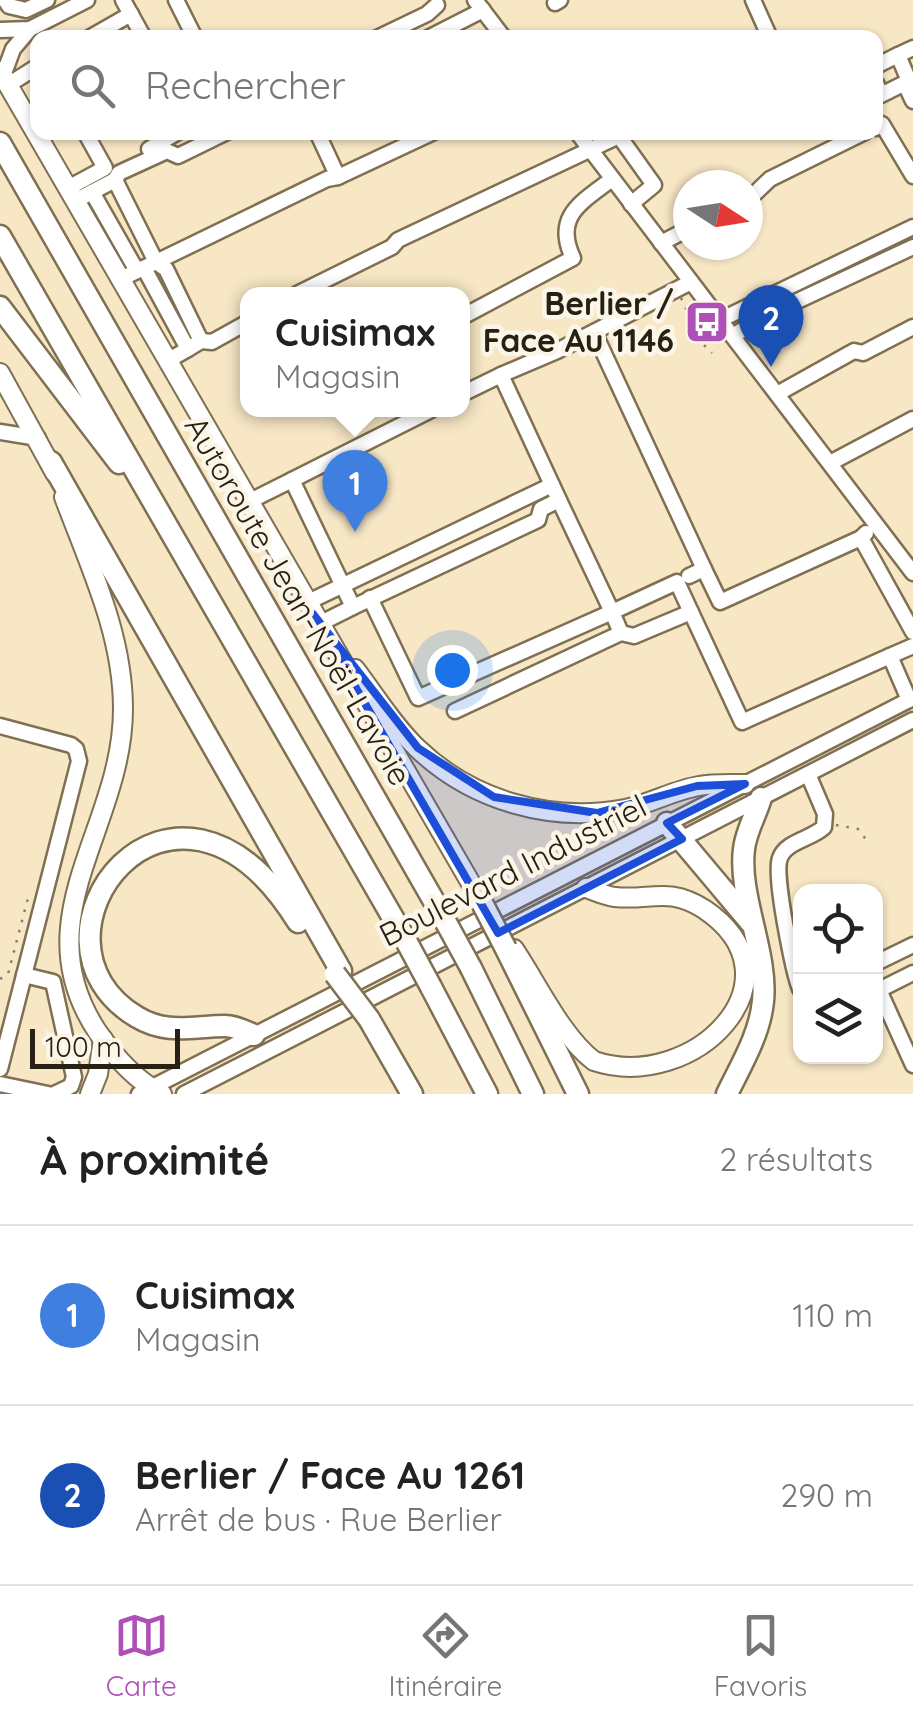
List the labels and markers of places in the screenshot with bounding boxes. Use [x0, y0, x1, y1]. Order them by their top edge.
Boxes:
place label: Berlier / Face Au 1146 [483, 283, 674, 360]
pin: 2 [738, 284, 804, 367]
bus stop icon: Berlier / Face Au 1146 [684, 299, 730, 345]
pin: 1 [322, 450, 388, 532]

